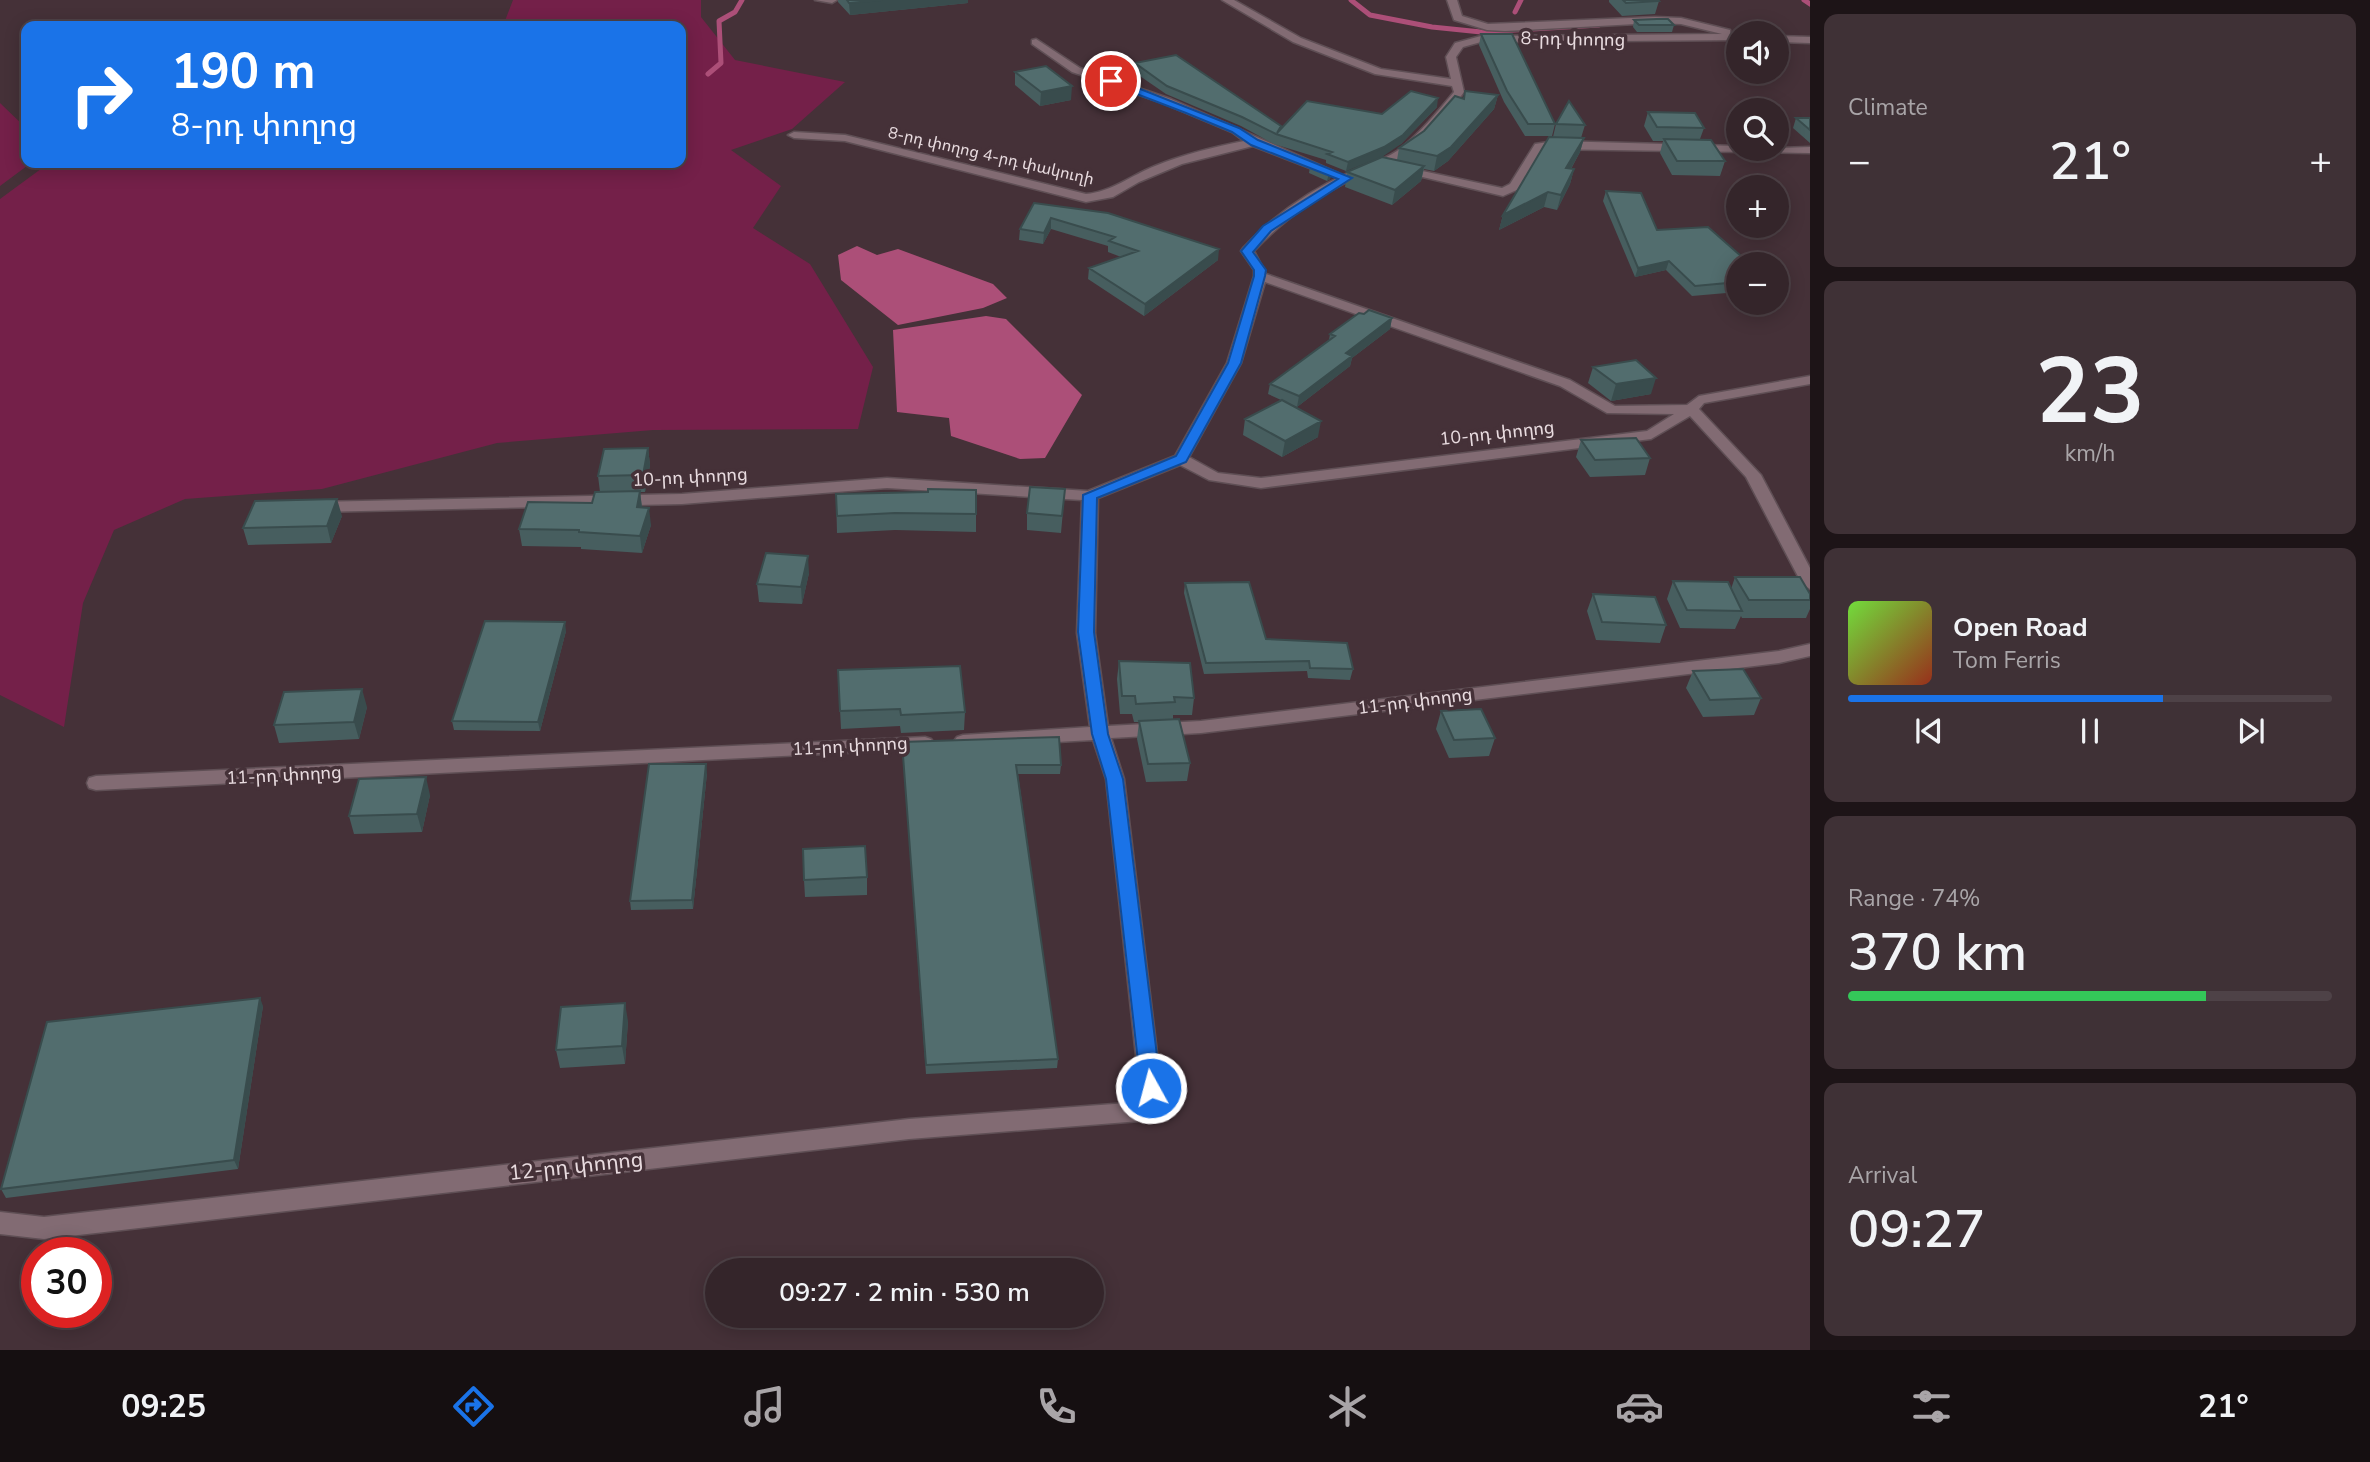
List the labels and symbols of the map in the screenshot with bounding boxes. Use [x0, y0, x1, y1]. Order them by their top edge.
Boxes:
street label: 8-րդ փողոց [1520, 26, 1626, 52]
pin [1081, 51, 1141, 111]
street label: 8-րդ փողոց 4-րդ փակուղի [886, 122, 1096, 190]
street label: 10-րդ փողոց [1438, 415, 1556, 451]
street label: 10-րդ փողոց [632, 462, 748, 492]
street label: 11-րդ փողոց [1356, 682, 1474, 720]
street label: 11-րդ փողոց [792, 731, 908, 761]
street label: 11-րդ փողոց [226, 760, 342, 790]
position arrow [1114, 1051, 1188, 1125]
street label: 12-րդ փողոց [508, 1145, 644, 1187]
speed limit sign: 30 [21, 1237, 112, 1328]

